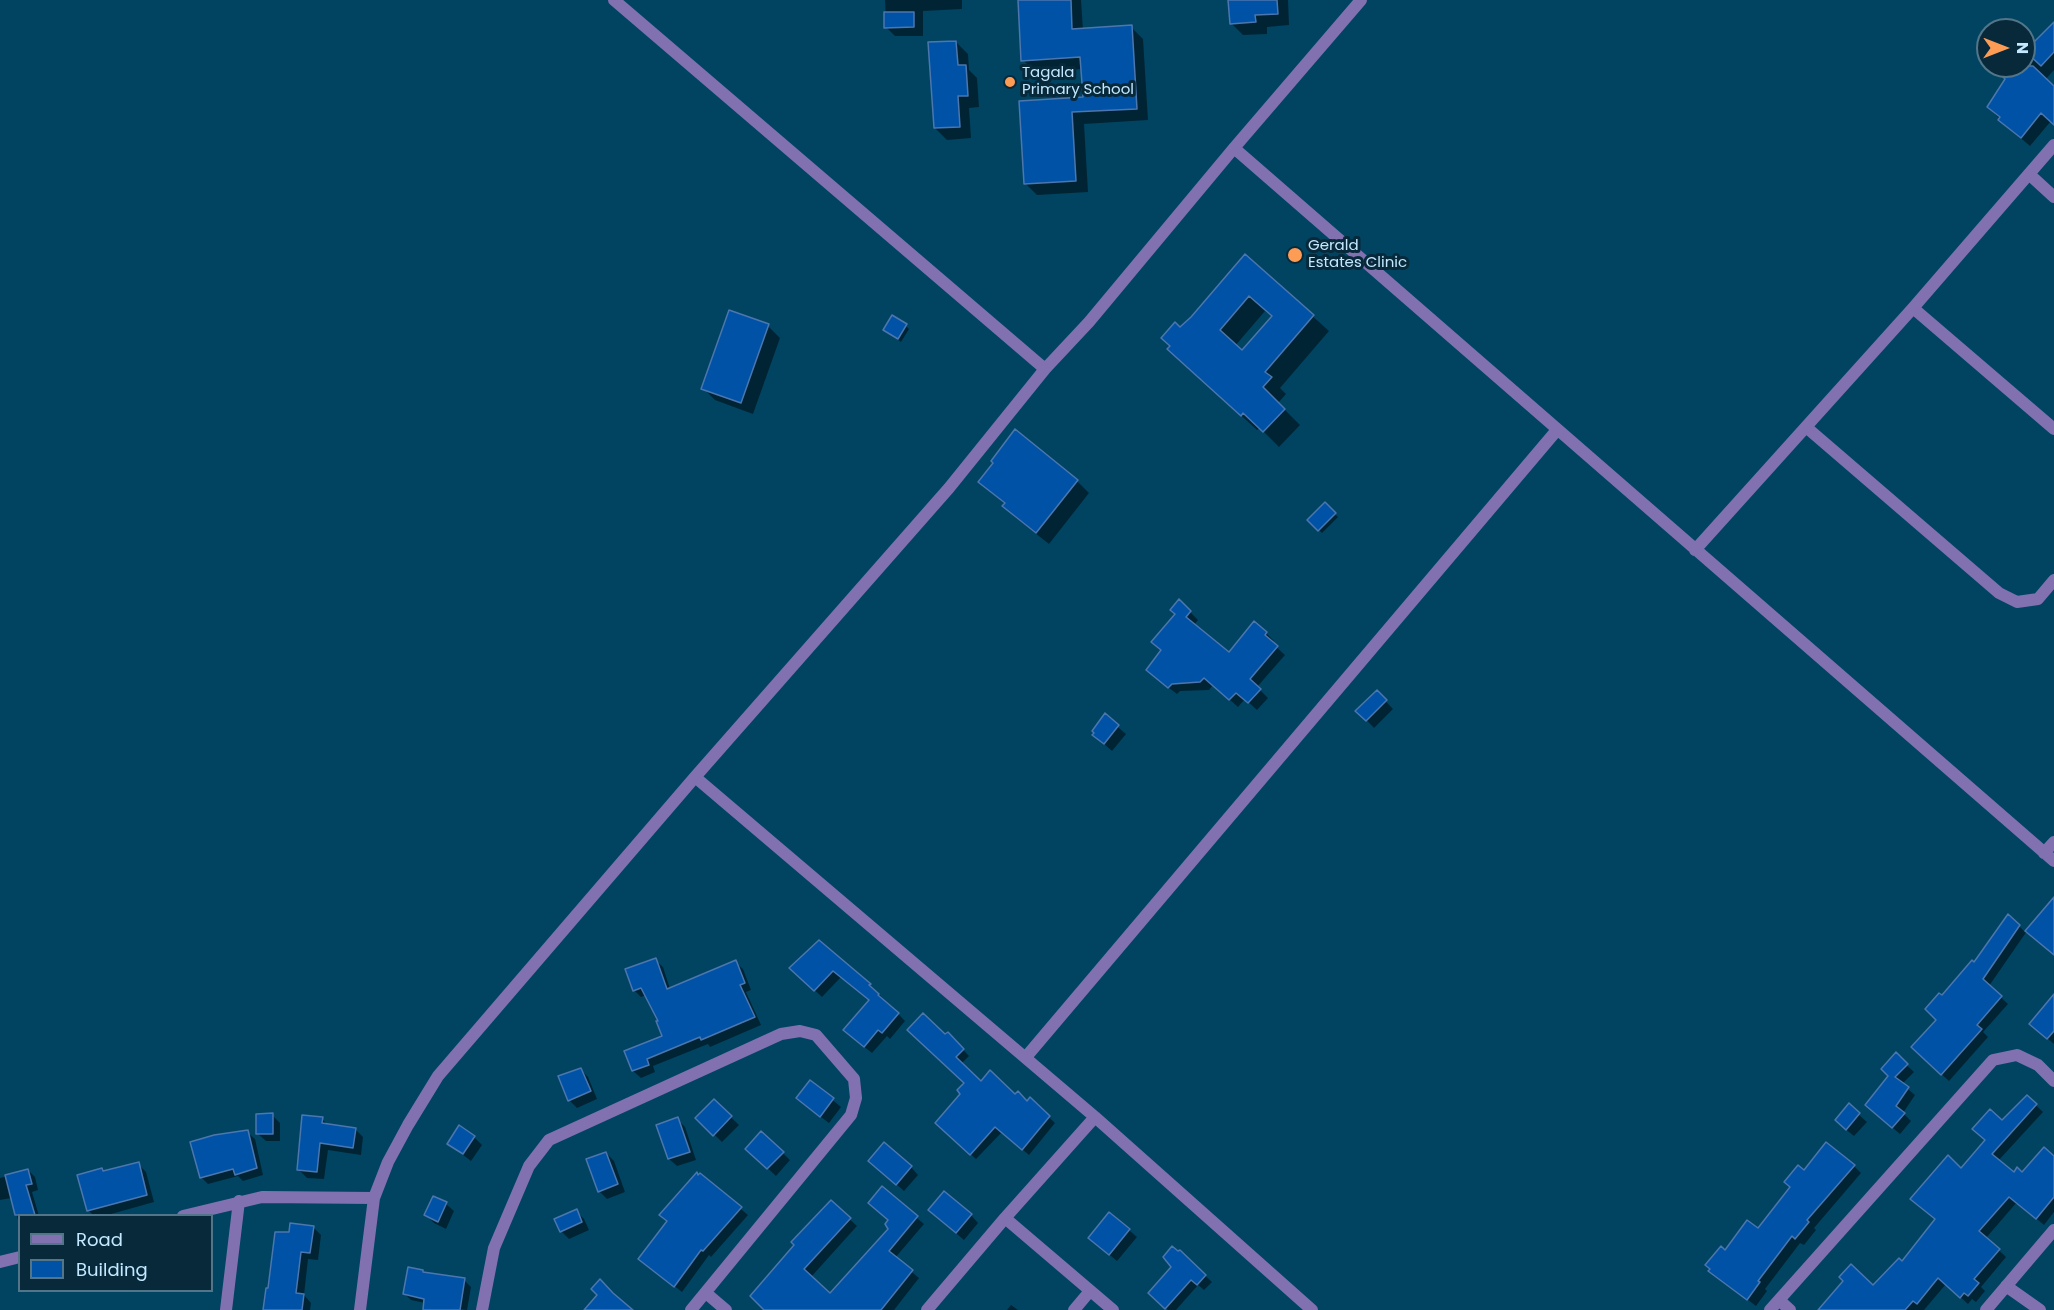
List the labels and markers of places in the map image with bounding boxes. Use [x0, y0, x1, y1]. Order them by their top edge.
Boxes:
place label: Tagala Primary School [1022, 64, 1134, 99]
marker: Tagala Primary School [1003, 75, 1017, 89]
place label: Gerald Estates Clinic [1308, 237, 1407, 272]
marker: Gerald Estates Clinic [1286, 246, 1304, 264]

